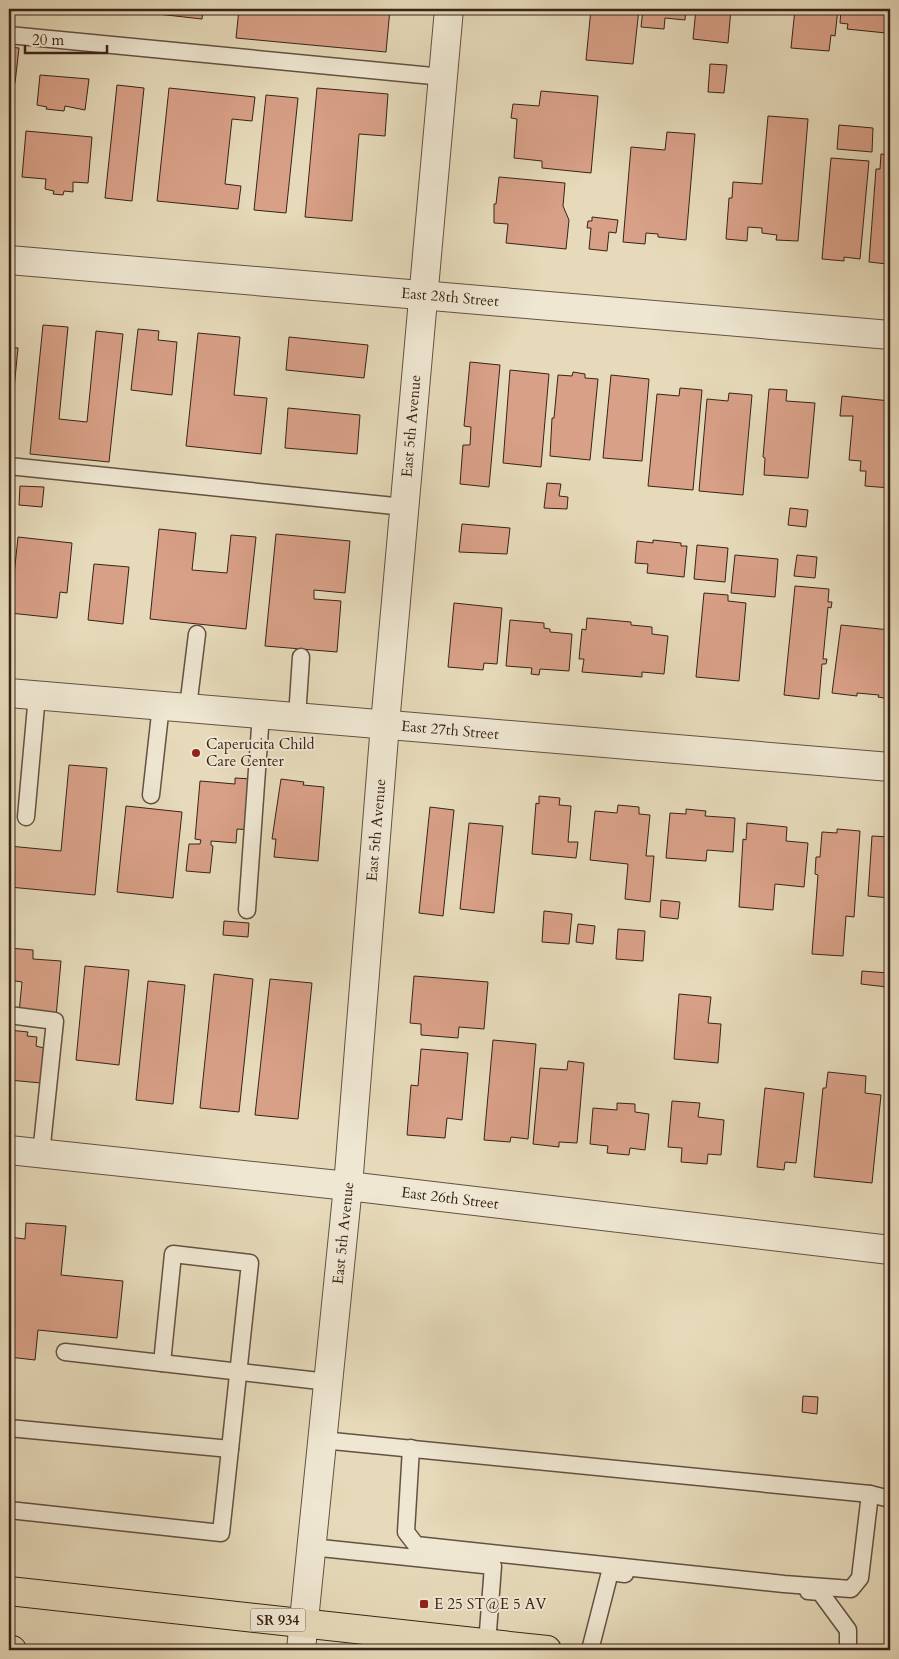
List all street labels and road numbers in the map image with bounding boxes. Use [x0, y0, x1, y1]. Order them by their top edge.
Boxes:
street label: East 28th Street [400, 283, 500, 311]
street label: East 5th Avenue [397, 374, 425, 478]
street label: East 27th Street [400, 716, 500, 744]
street label: East 5th Avenue [362, 778, 390, 882]
street label: East 5th Avenue [328, 1181, 358, 1285]
street label: East 26th Street [400, 1182, 500, 1214]
road number: SR 934 [250, 1608, 306, 1632]

